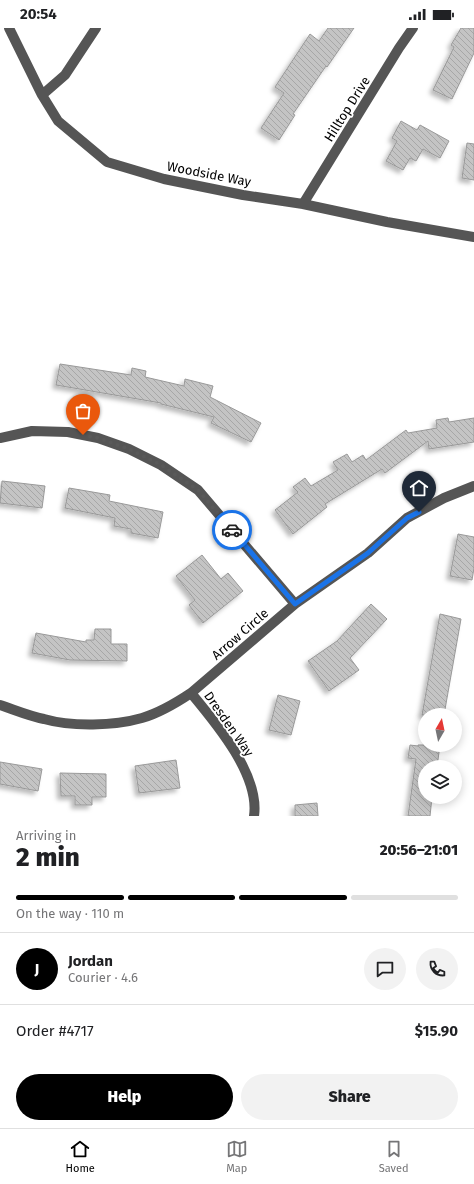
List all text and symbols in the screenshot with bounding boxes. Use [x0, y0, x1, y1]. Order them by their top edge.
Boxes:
text: 20:54 [20, 5, 57, 23]
street label: Hilltop Drive [321, 74, 373, 144]
street label: Woodside Way [166, 159, 253, 190]
pin [66, 394, 100, 435]
icon: bag [72, 400, 94, 422]
pin [402, 471, 436, 512]
icon: home [408, 477, 430, 499]
courier [212, 510, 252, 550]
icon: car [221, 519, 243, 541]
street label: Arrow Circle [209, 605, 271, 663]
street label: Dresden Way [201, 689, 257, 760]
north arrow [418, 708, 462, 752]
map controls [418, 708, 462, 804]
button: layers [418, 760, 462, 804]
text: Arriving in [16, 828, 76, 843]
text: 20:56–21:01 [380, 841, 458, 859]
text: 2 min [16, 842, 80, 873]
text: On the way · 110 m [16, 906, 124, 921]
button: chat [364, 948, 406, 990]
button: phone [416, 948, 458, 990]
text: Jordan [68, 952, 113, 970]
text: J [35, 960, 39, 978]
text: Courier · 4.6 [68, 970, 138, 985]
text: Order #4717 [16, 1022, 94, 1040]
text: $15.90 [415, 1022, 458, 1040]
button: Help [16, 1074, 233, 1120]
button: Share [241, 1074, 458, 1120]
tab: Home [65, 1138, 95, 1175]
tab: Map [226, 1138, 248, 1175]
tab: Saved [379, 1138, 409, 1175]

